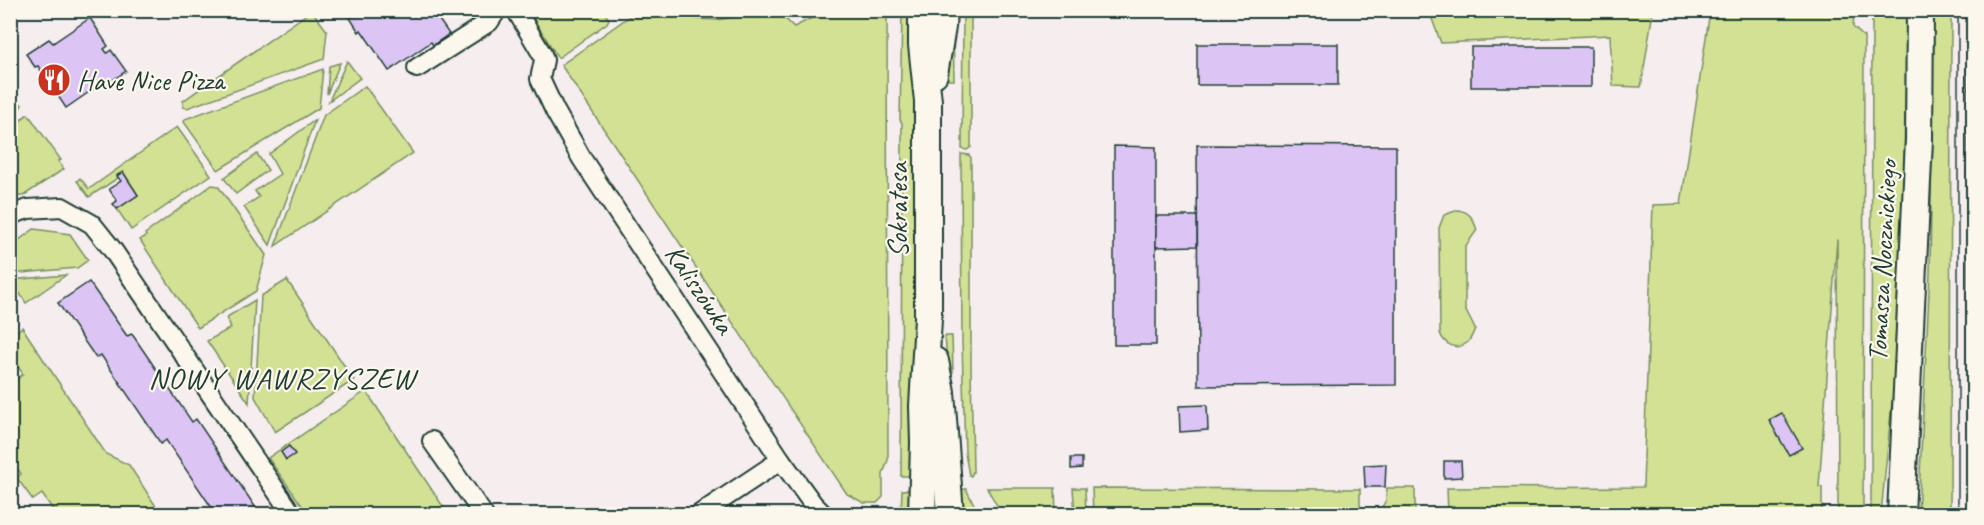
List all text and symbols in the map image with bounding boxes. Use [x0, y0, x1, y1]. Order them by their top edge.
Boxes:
restaurant icon: Have Nice Pizza [36, 62, 72, 98]
place label: Have Nice Pizza [77, 63, 226, 98]
street label: Tomasza Nocznickiego [1859, 156, 1905, 362]
street label: Sokratesa [880, 161, 915, 257]
street label: Kaliszówka [657, 238, 744, 342]
district label: NOWY WAWRZYSZEW [149, 359, 419, 397]

